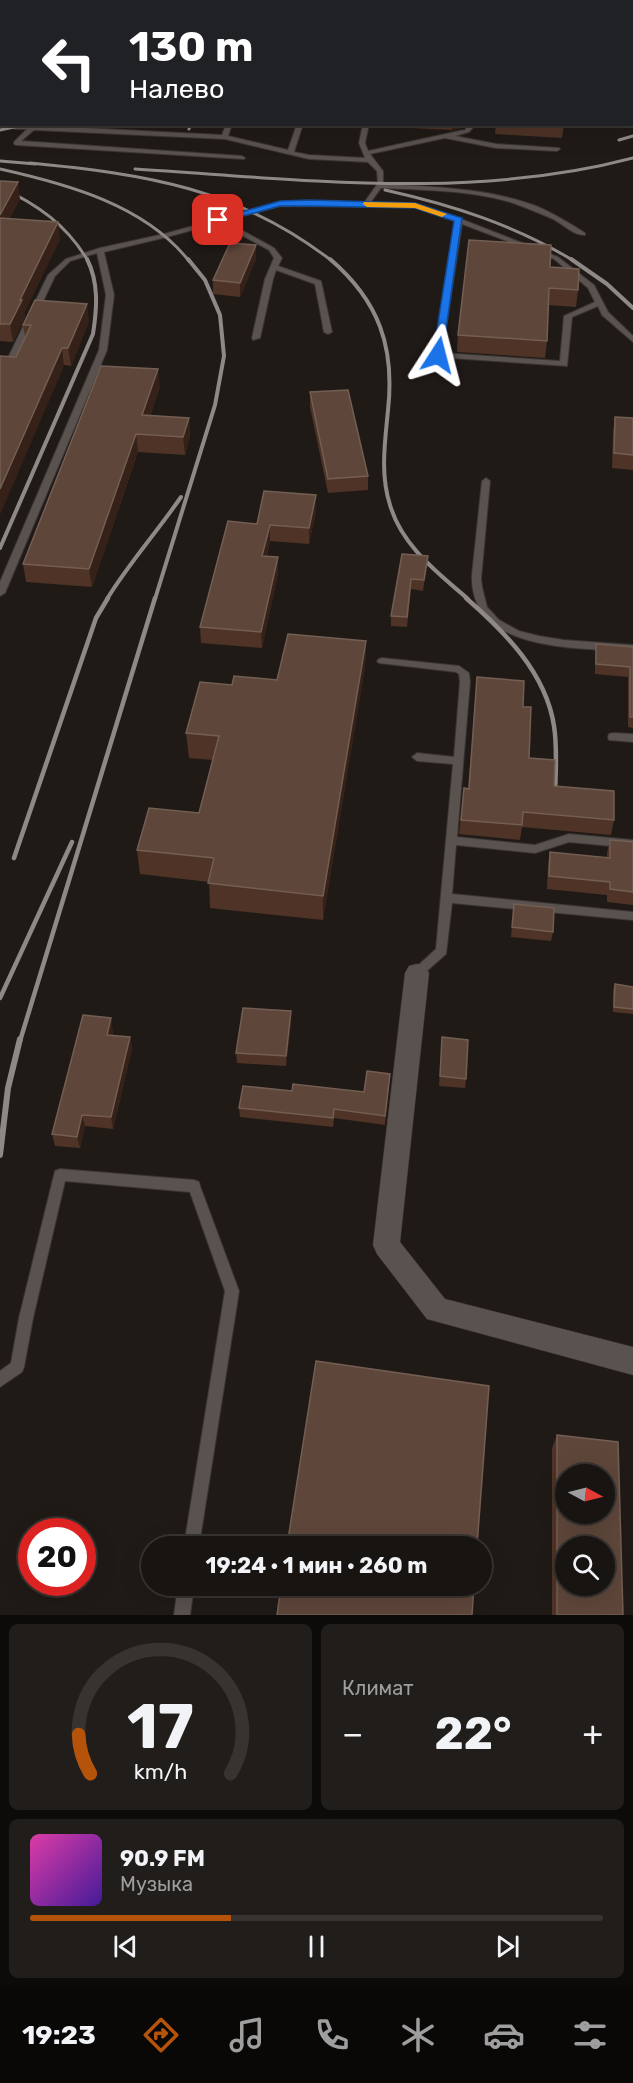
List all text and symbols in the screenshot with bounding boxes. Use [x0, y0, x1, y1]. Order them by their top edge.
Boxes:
text: 130 m [129, 22, 254, 72]
icon: left [30, 24, 108, 102]
text: Налево [129, 73, 225, 105]
pin [192, 194, 243, 245]
icon: arrive [201, 203, 234, 236]
position arrow [406, 323, 470, 387]
north arrow [555, 1464, 615, 1524]
map controls [555, 1464, 615, 1596]
speed limit sign: 20 [18, 1518, 96, 1596]
button: search [555, 1536, 615, 1596]
text: 19:24 · 1 мин · 260 m [206, 1552, 428, 1579]
text: Климат [342, 1676, 414, 1700]
text: 17 [127, 1690, 194, 1764]
text: 22° [434, 1707, 511, 1760]
text: − [342, 1714, 363, 1753]
text: + [582, 1714, 603, 1753]
text: km/h [134, 1759, 187, 1784]
text: 90.9 FM [120, 1845, 205, 1872]
text: Музыка [120, 1872, 193, 1896]
icon: previous [109, 1930, 142, 1963]
icon: pause [300, 1930, 333, 1963]
icon: next [491, 1930, 524, 1963]
icon: directions [140, 2014, 182, 2056]
icon: music [226, 2014, 268, 2056]
icon: phone [311, 2014, 353, 2056]
icon: climate [397, 2014, 439, 2056]
icon: car [483, 2014, 525, 2056]
icon: filters [569, 2014, 611, 2056]
text: 19:23 [22, 2019, 96, 2051]

